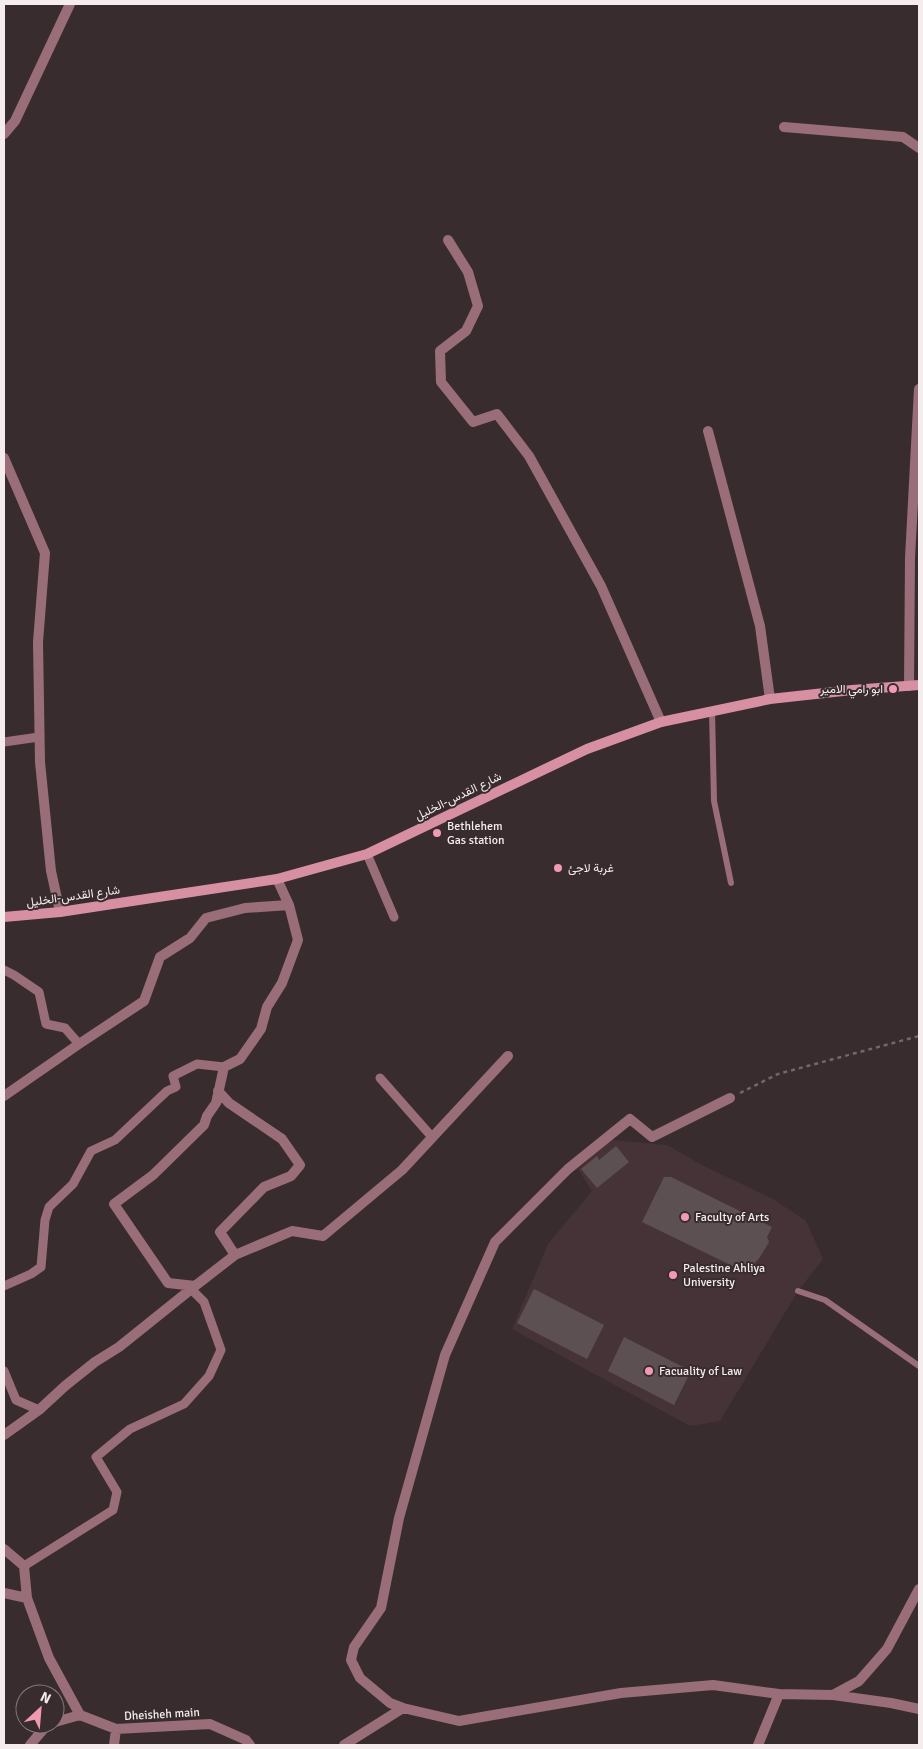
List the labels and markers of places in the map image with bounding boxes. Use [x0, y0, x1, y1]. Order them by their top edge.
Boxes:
place label: ابو رامي الامير [819, 682, 883, 699]
marker: ابو رامي الامير [887, 683, 899, 695]
place label: Bethlehem Gas station [447, 819, 504, 848]
marker: Bethlehem Gas station [431, 827, 443, 839]
place label: غربة لاجئ [568, 861, 614, 876]
marker: غربة لاجئ [552, 862, 564, 874]
place label: Faculty of Arts [695, 1210, 769, 1225]
marker: Faculty of Arts [679, 1211, 691, 1223]
place label: Palestine Ahliya University [683, 1261, 765, 1290]
marker: Palestine Ahliya University [667, 1269, 679, 1281]
place label: Facuality of Law [659, 1364, 742, 1379]
marker: Facuality of Law [643, 1365, 655, 1377]

